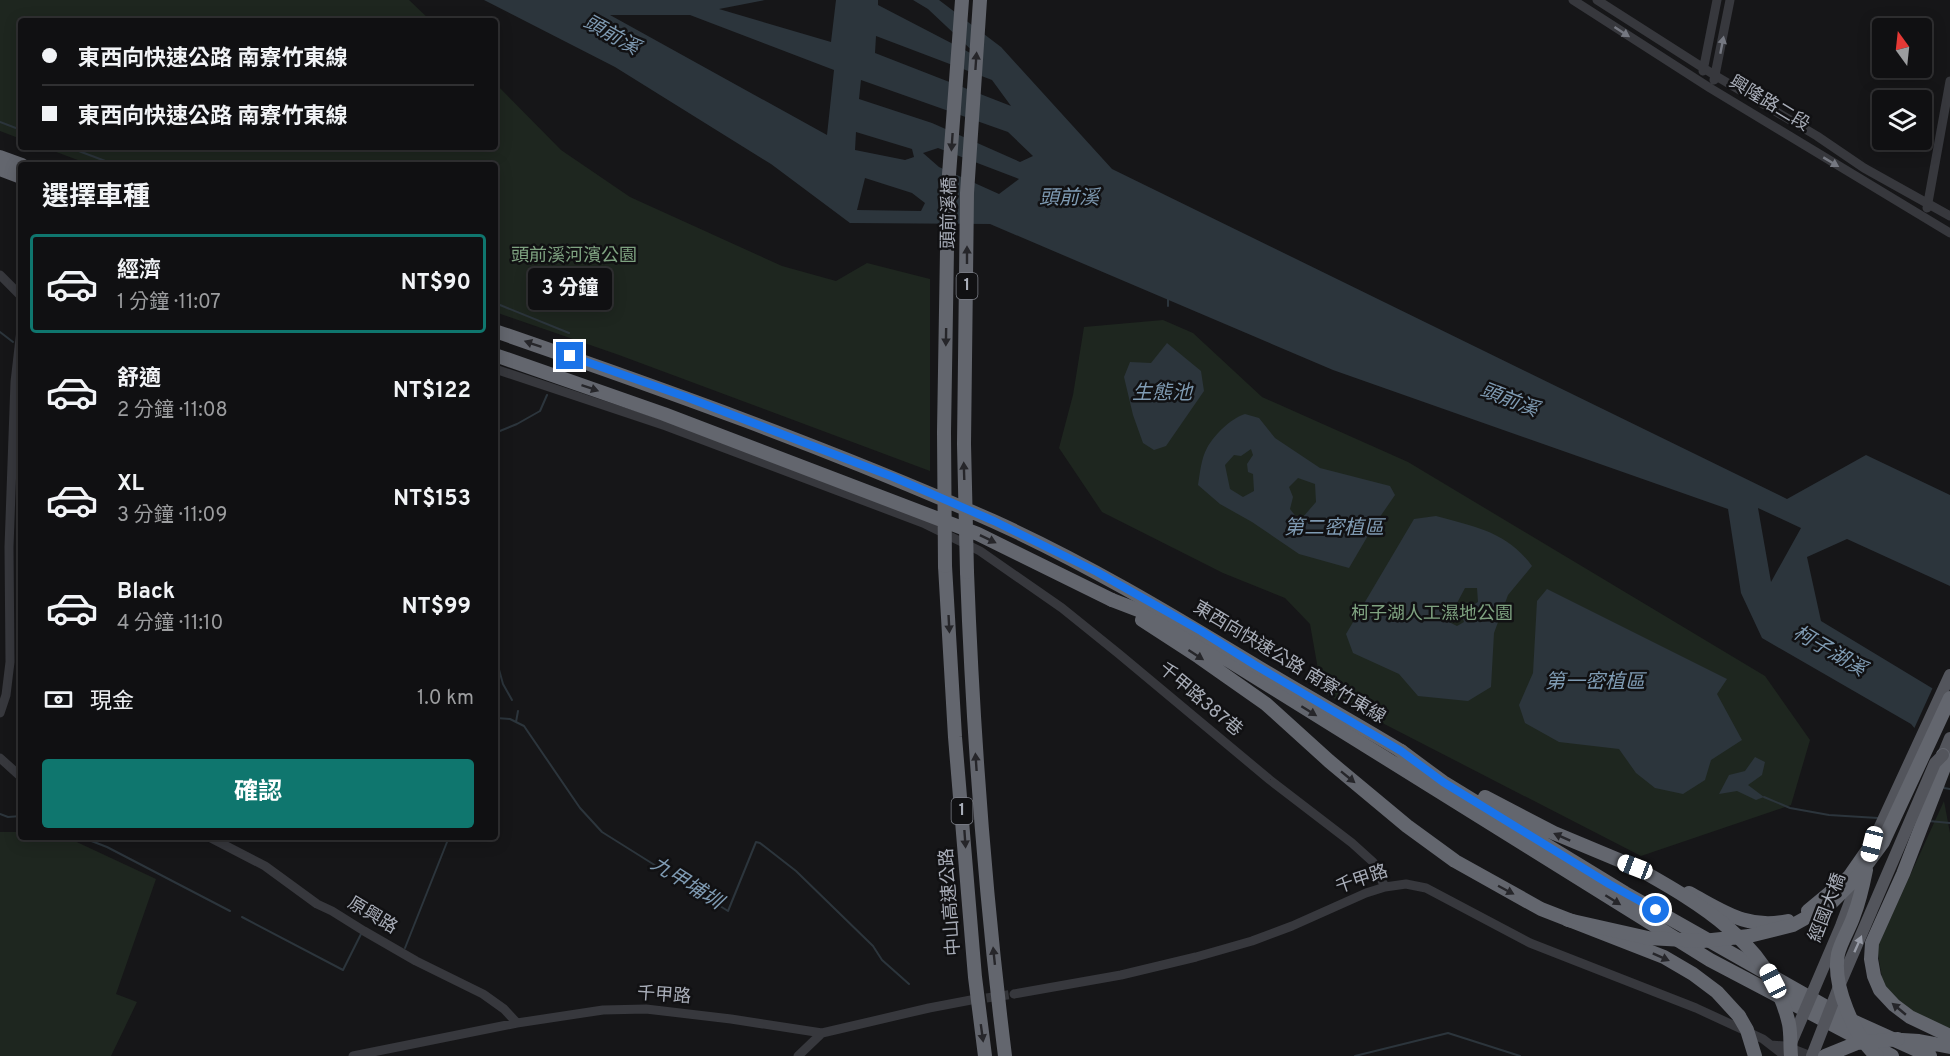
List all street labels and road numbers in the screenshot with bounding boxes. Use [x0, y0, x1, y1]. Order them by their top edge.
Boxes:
street label: 興隆路二段 [1725, 71, 1813, 137]
street label: 頭前溪橋 [938, 177, 962, 249]
road number: 1 [956, 273, 978, 299]
street label: 東西向快速公路 南寮竹東線 [1189, 596, 1389, 730]
street label: 千甲路387巷 [1153, 658, 1247, 742]
road number: 1 [952, 798, 972, 824]
street label: 中山高速公路 [936, 847, 966, 957]
street label: 千甲路 [1333, 860, 1391, 900]
street label: 經國大橋 [1804, 870, 1852, 946]
street label: 原興路 [343, 892, 401, 940]
street label: 千甲路 [636, 983, 692, 1009]

